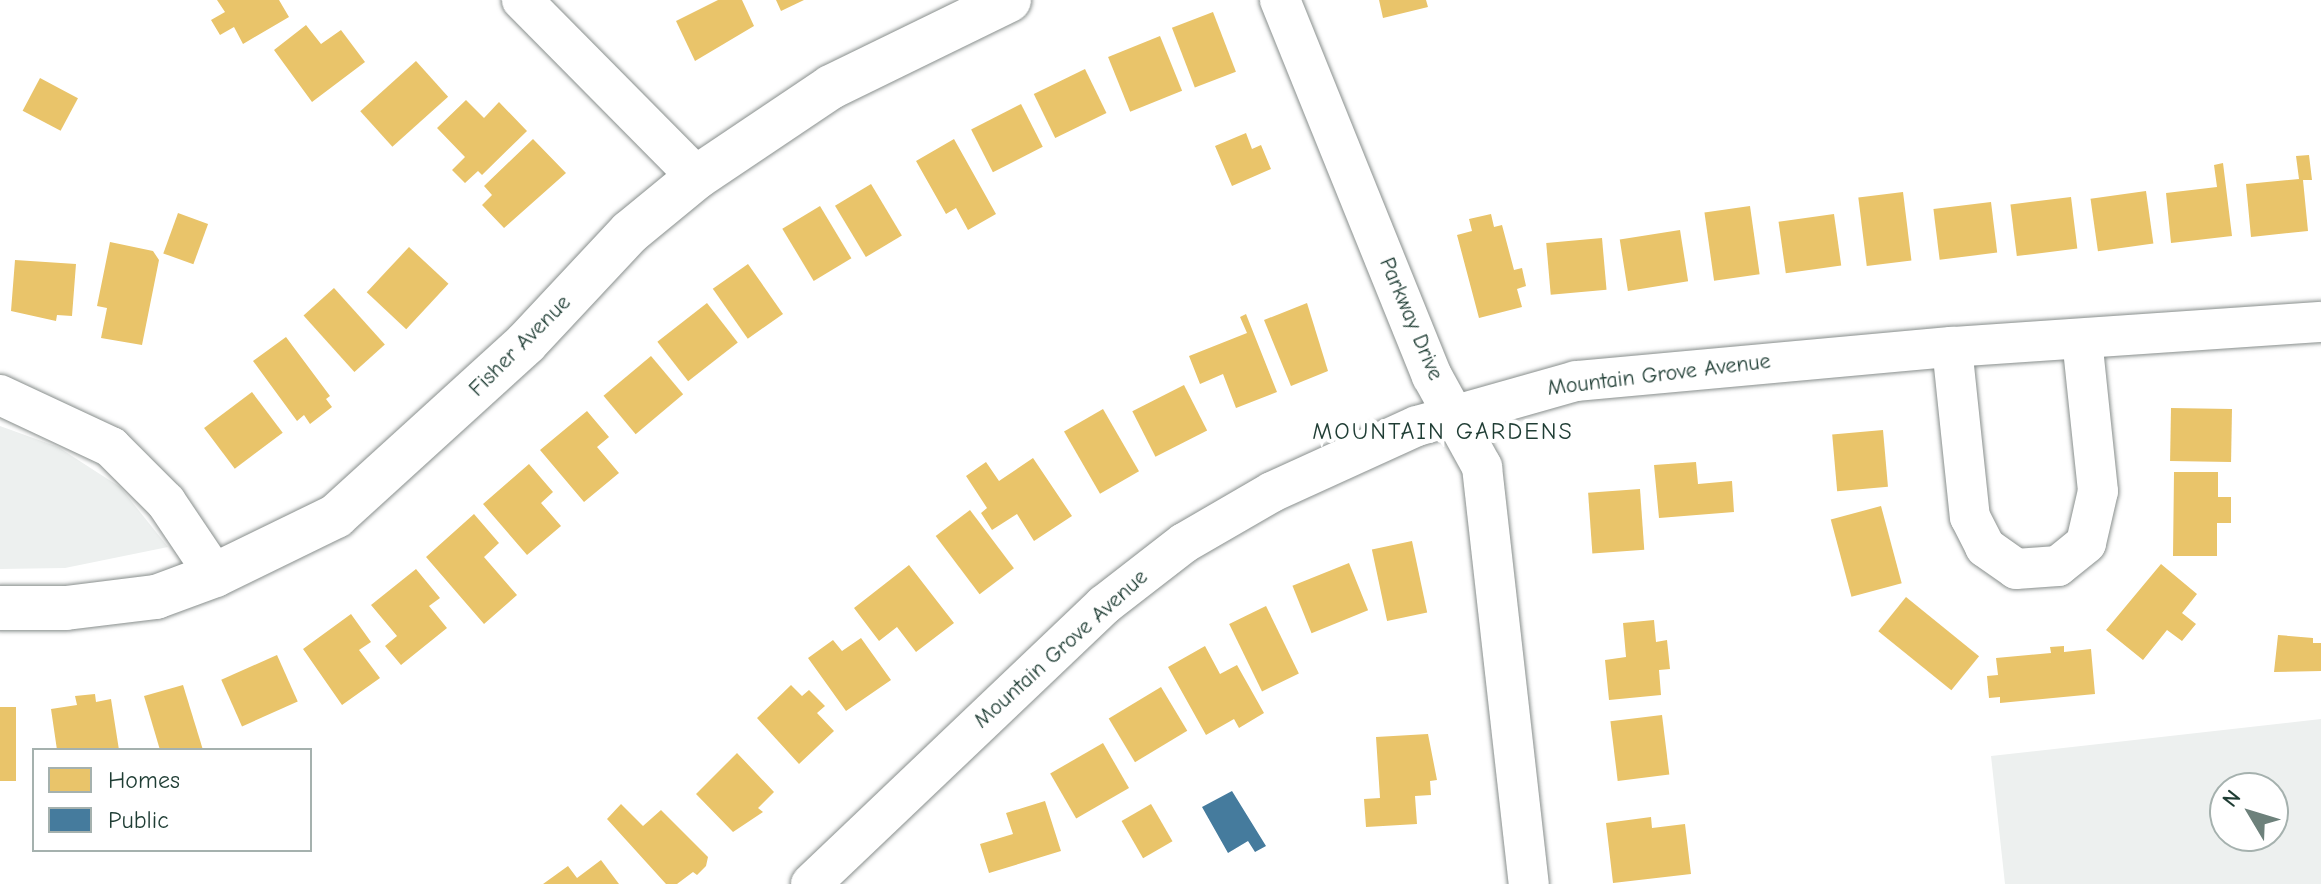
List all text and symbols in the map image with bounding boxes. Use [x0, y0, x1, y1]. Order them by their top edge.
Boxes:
street label: Parkway Drive [1373, 254, 1449, 384]
street label: Fisher Avenue [464, 290, 576, 402]
street label: Mountain Grove Avenue [1546, 348, 1772, 402]
district label: MOUNTAIN GARDENS [1312, 418, 1574, 446]
street label: Mountain Grove Avenue [969, 564, 1153, 734]
legend [32, 748, 312, 852]
text: Homes [108, 766, 180, 794]
north arrow [2209, 772, 2289, 852]
text: N [2217, 785, 2246, 812]
text: Public [108, 806, 169, 834]

